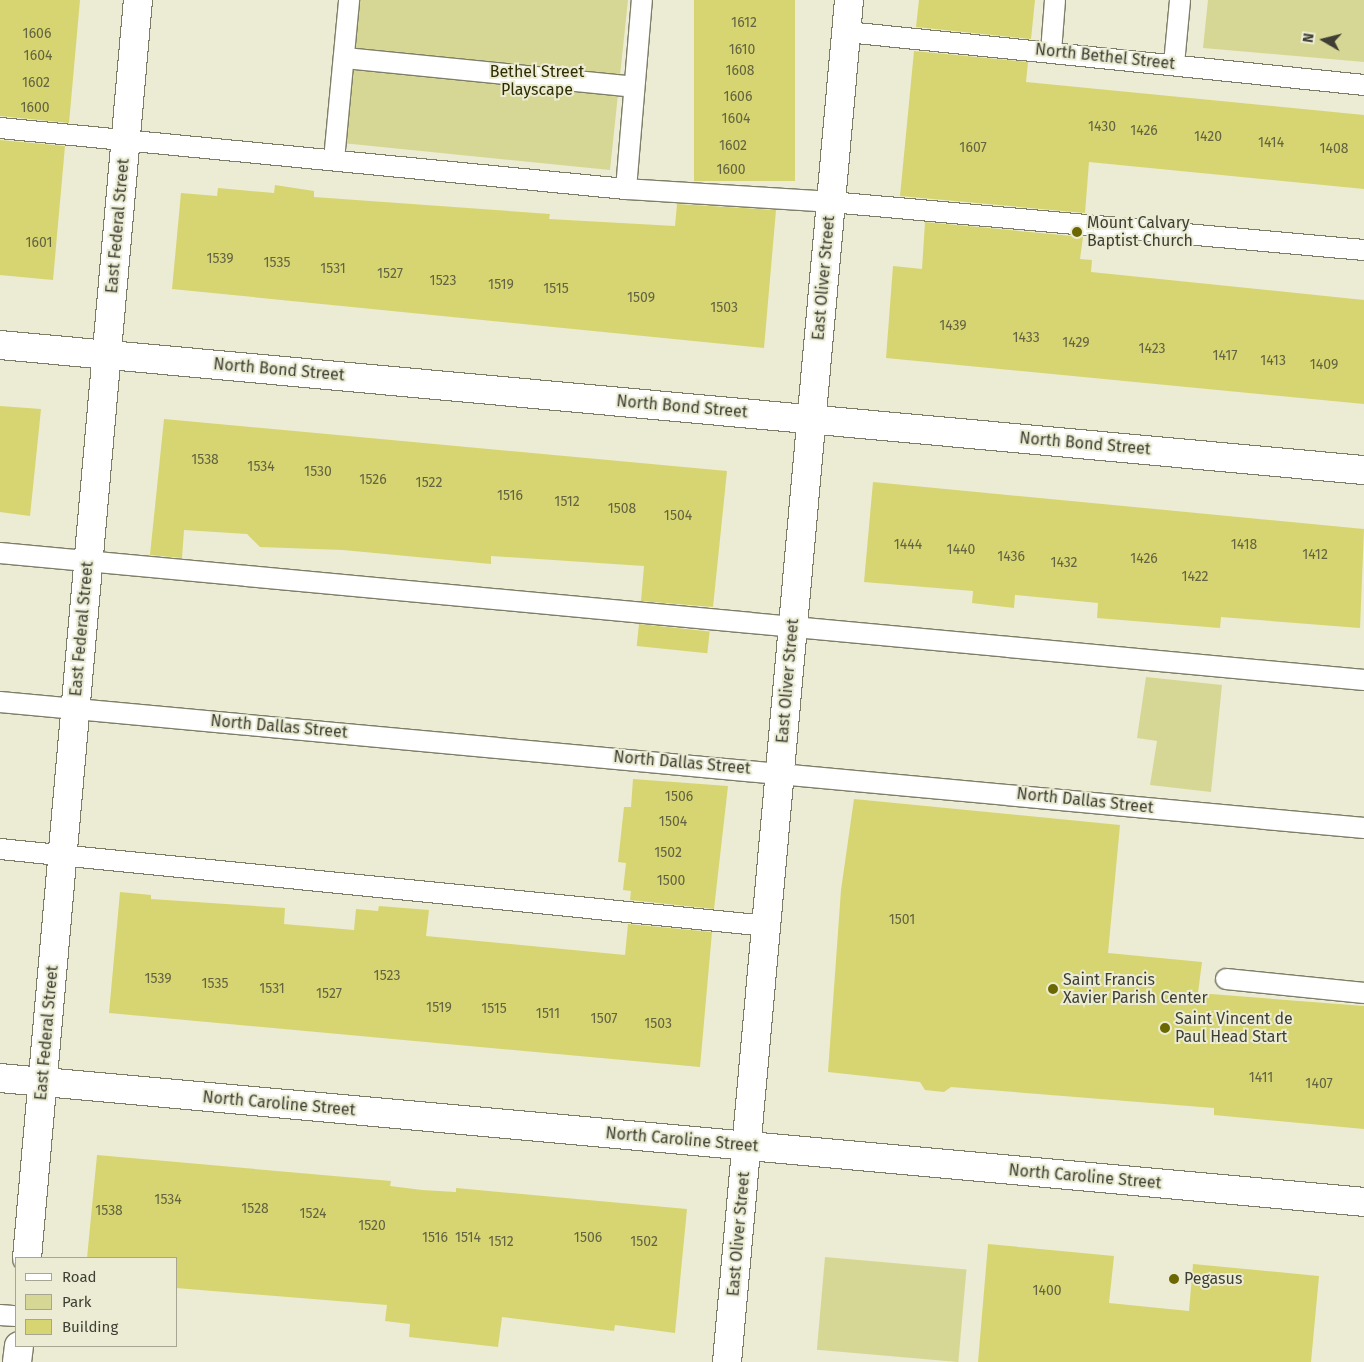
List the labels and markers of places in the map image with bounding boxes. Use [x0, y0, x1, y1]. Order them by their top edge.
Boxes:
place label: Mount Calvary Baptist Church [1087, 213, 1193, 251]
marker: Mount Calvary Baptist Church [1071, 226, 1083, 238]
place label: Saint Francis Xavier Parish Center [1063, 970, 1208, 1008]
marker: Saint Francis Xavier Parish Center [1047, 983, 1059, 995]
place label: Saint Vincent de Paul Head Start [1175, 1009, 1293, 1047]
marker: Saint Vincent de Paul Head Start [1159, 1022, 1171, 1034]
place label: Pegasus [1184, 1269, 1242, 1289]
marker: Pegasus [1168, 1273, 1180, 1285]

